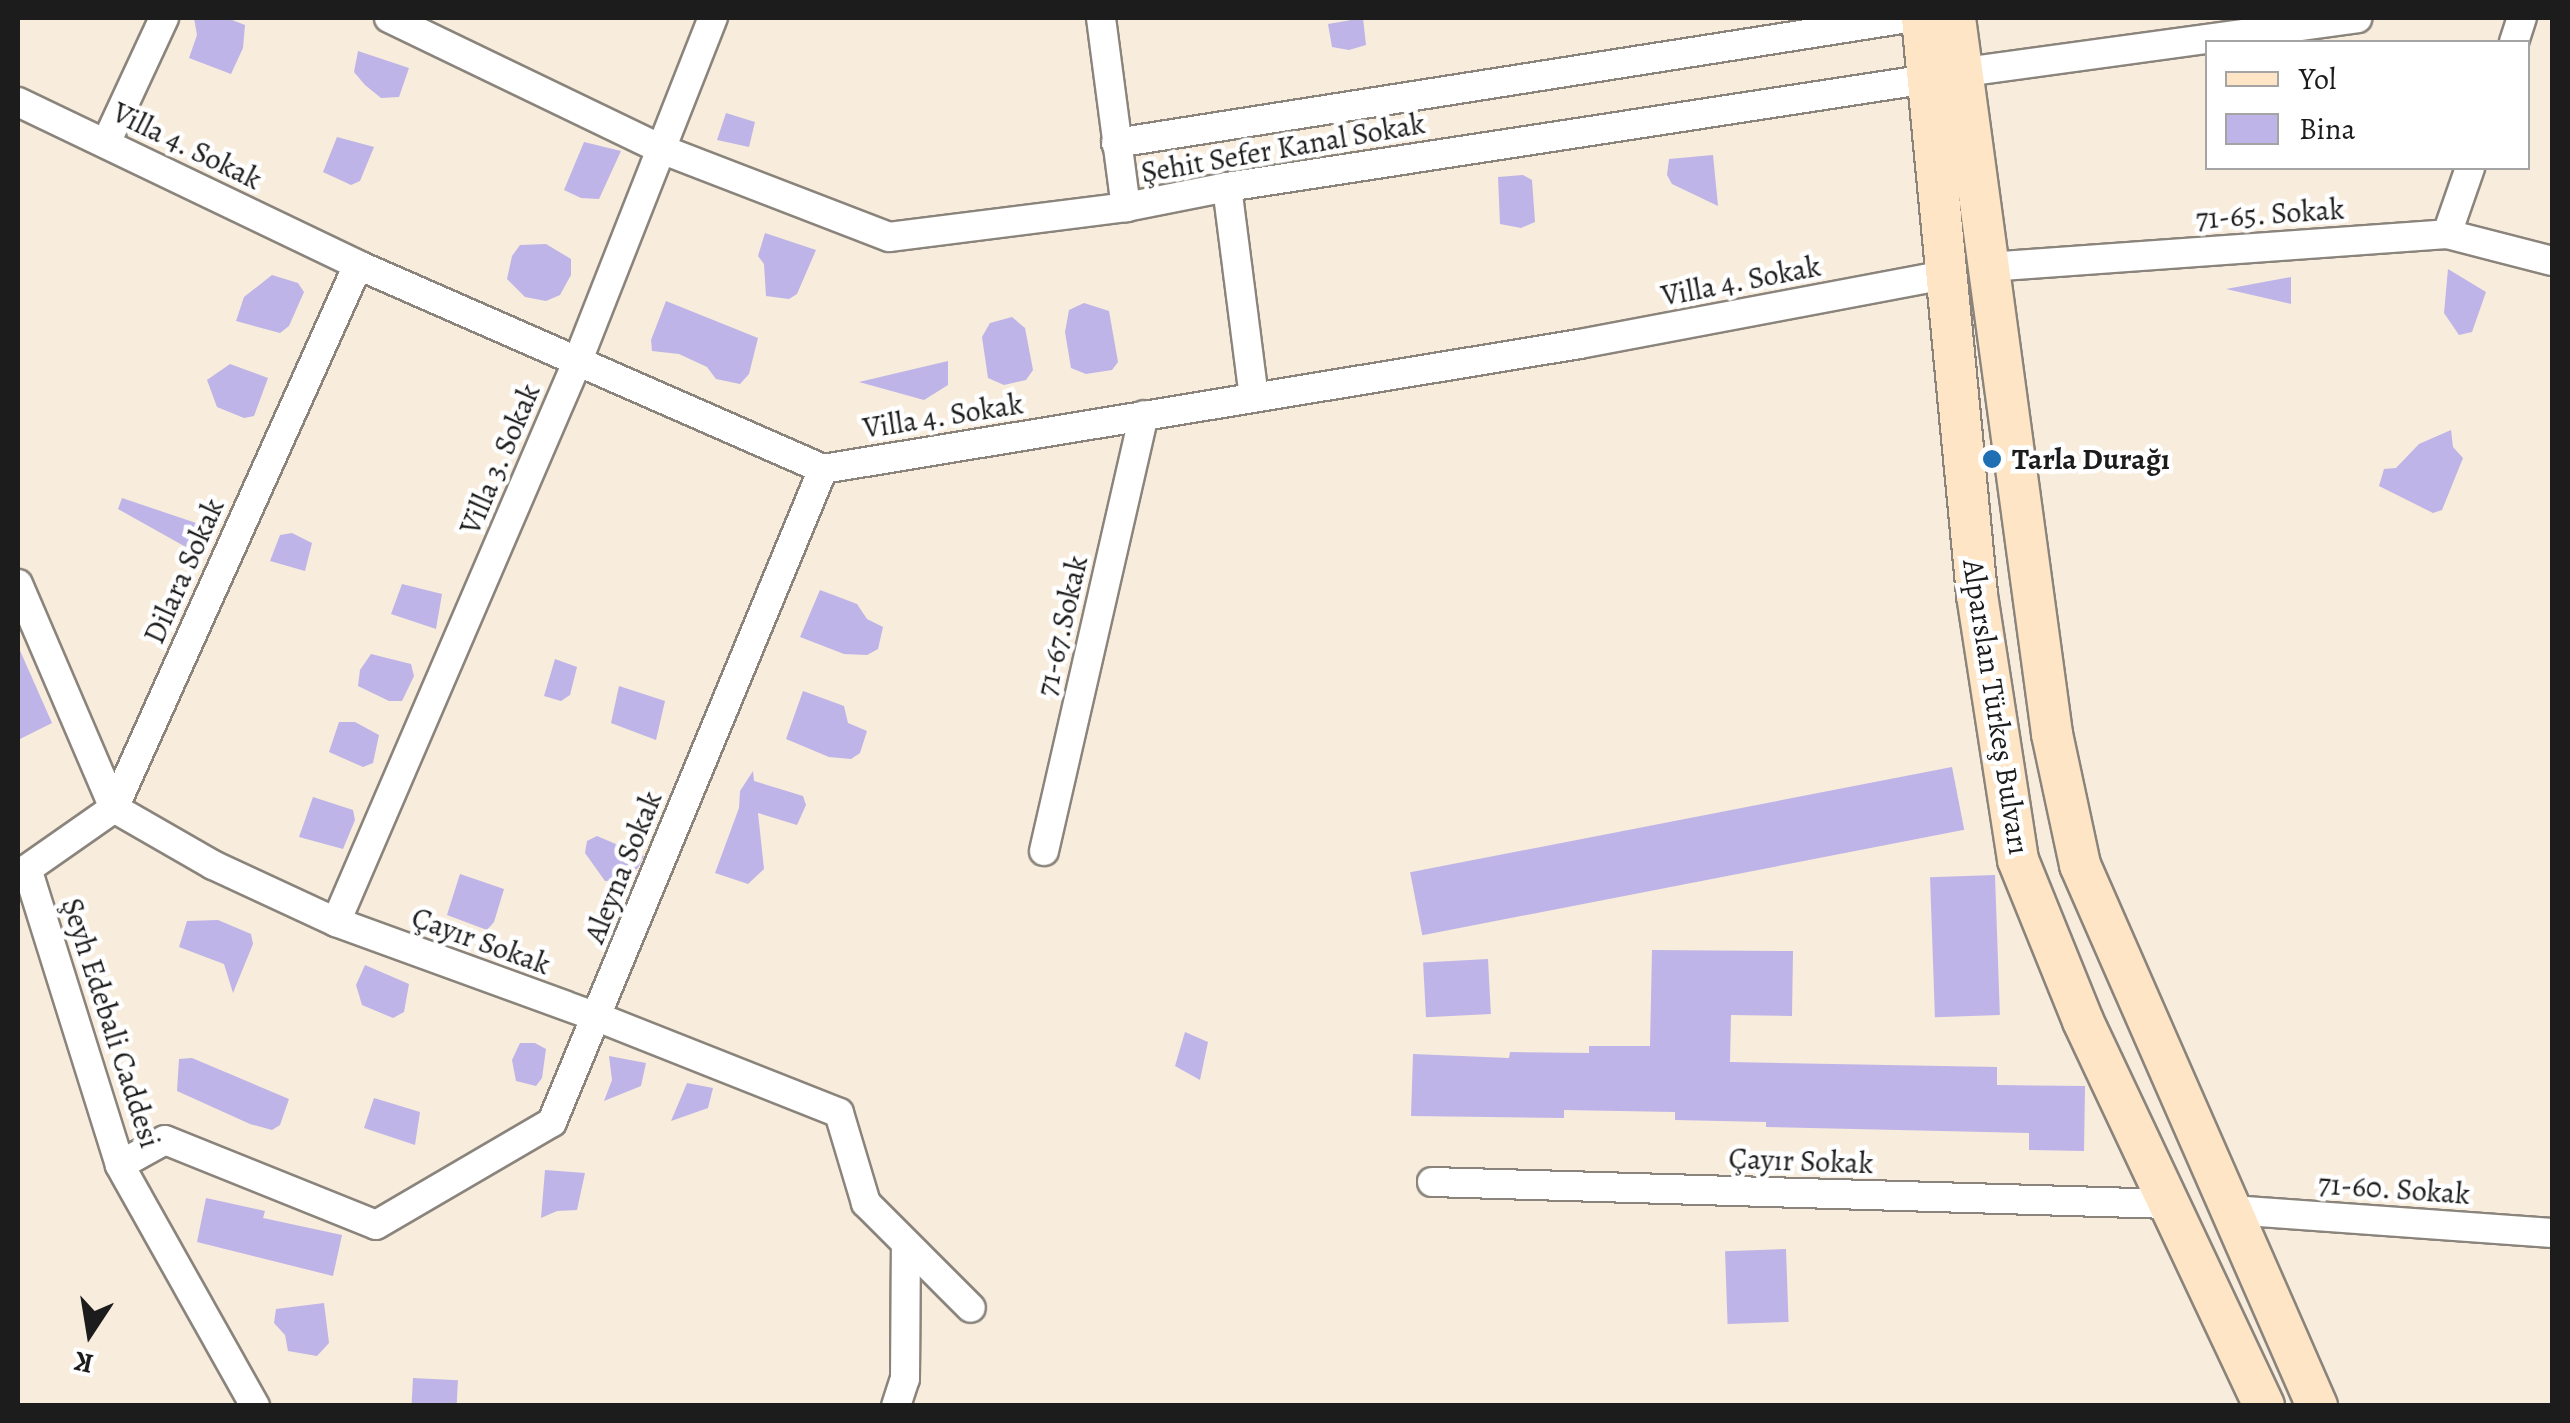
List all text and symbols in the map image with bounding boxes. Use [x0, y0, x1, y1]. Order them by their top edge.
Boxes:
legend [2205, 40, 2530, 170]
text: Yol [2299, 59, 2336, 99]
street label: Villa 4. Sokak [106, 94, 268, 198]
street label: Şehit Sefer Kanal Sokak [1138, 105, 1428, 191]
text: Bina [2299, 109, 2356, 149]
street label: 71-65. Sokak [2194, 191, 2346, 237]
street label: Villa 4. Sokak [1658, 248, 1824, 314]
street label: Villa 3. Sokak [452, 378, 548, 540]
street label: Villa 4. Sokak [860, 386, 1026, 446]
place label: Tarla Durağı [2012, 441, 2170, 477]
marker: Tarla Durağı [1981, 448, 2003, 470]
street label: Dilara Sokak [136, 493, 232, 649]
street label: 71-67.Sokak [1028, 552, 1096, 700]
street label: Alparslan Türkeş Bulvarı [1955, 557, 2037, 857]
street label: Aleyna Sokak [576, 786, 670, 948]
street label: Şeyh Edebali Caddesi [54, 894, 168, 1152]
street label: Çayır Sokak [407, 899, 555, 983]
street label: Çayır Sokak [1728, 1140, 1874, 1182]
street label: 71-60. Sokak [2317, 1166, 2471, 1212]
north arrow [40, 1283, 140, 1383]
text: K [71, 1342, 97, 1383]

